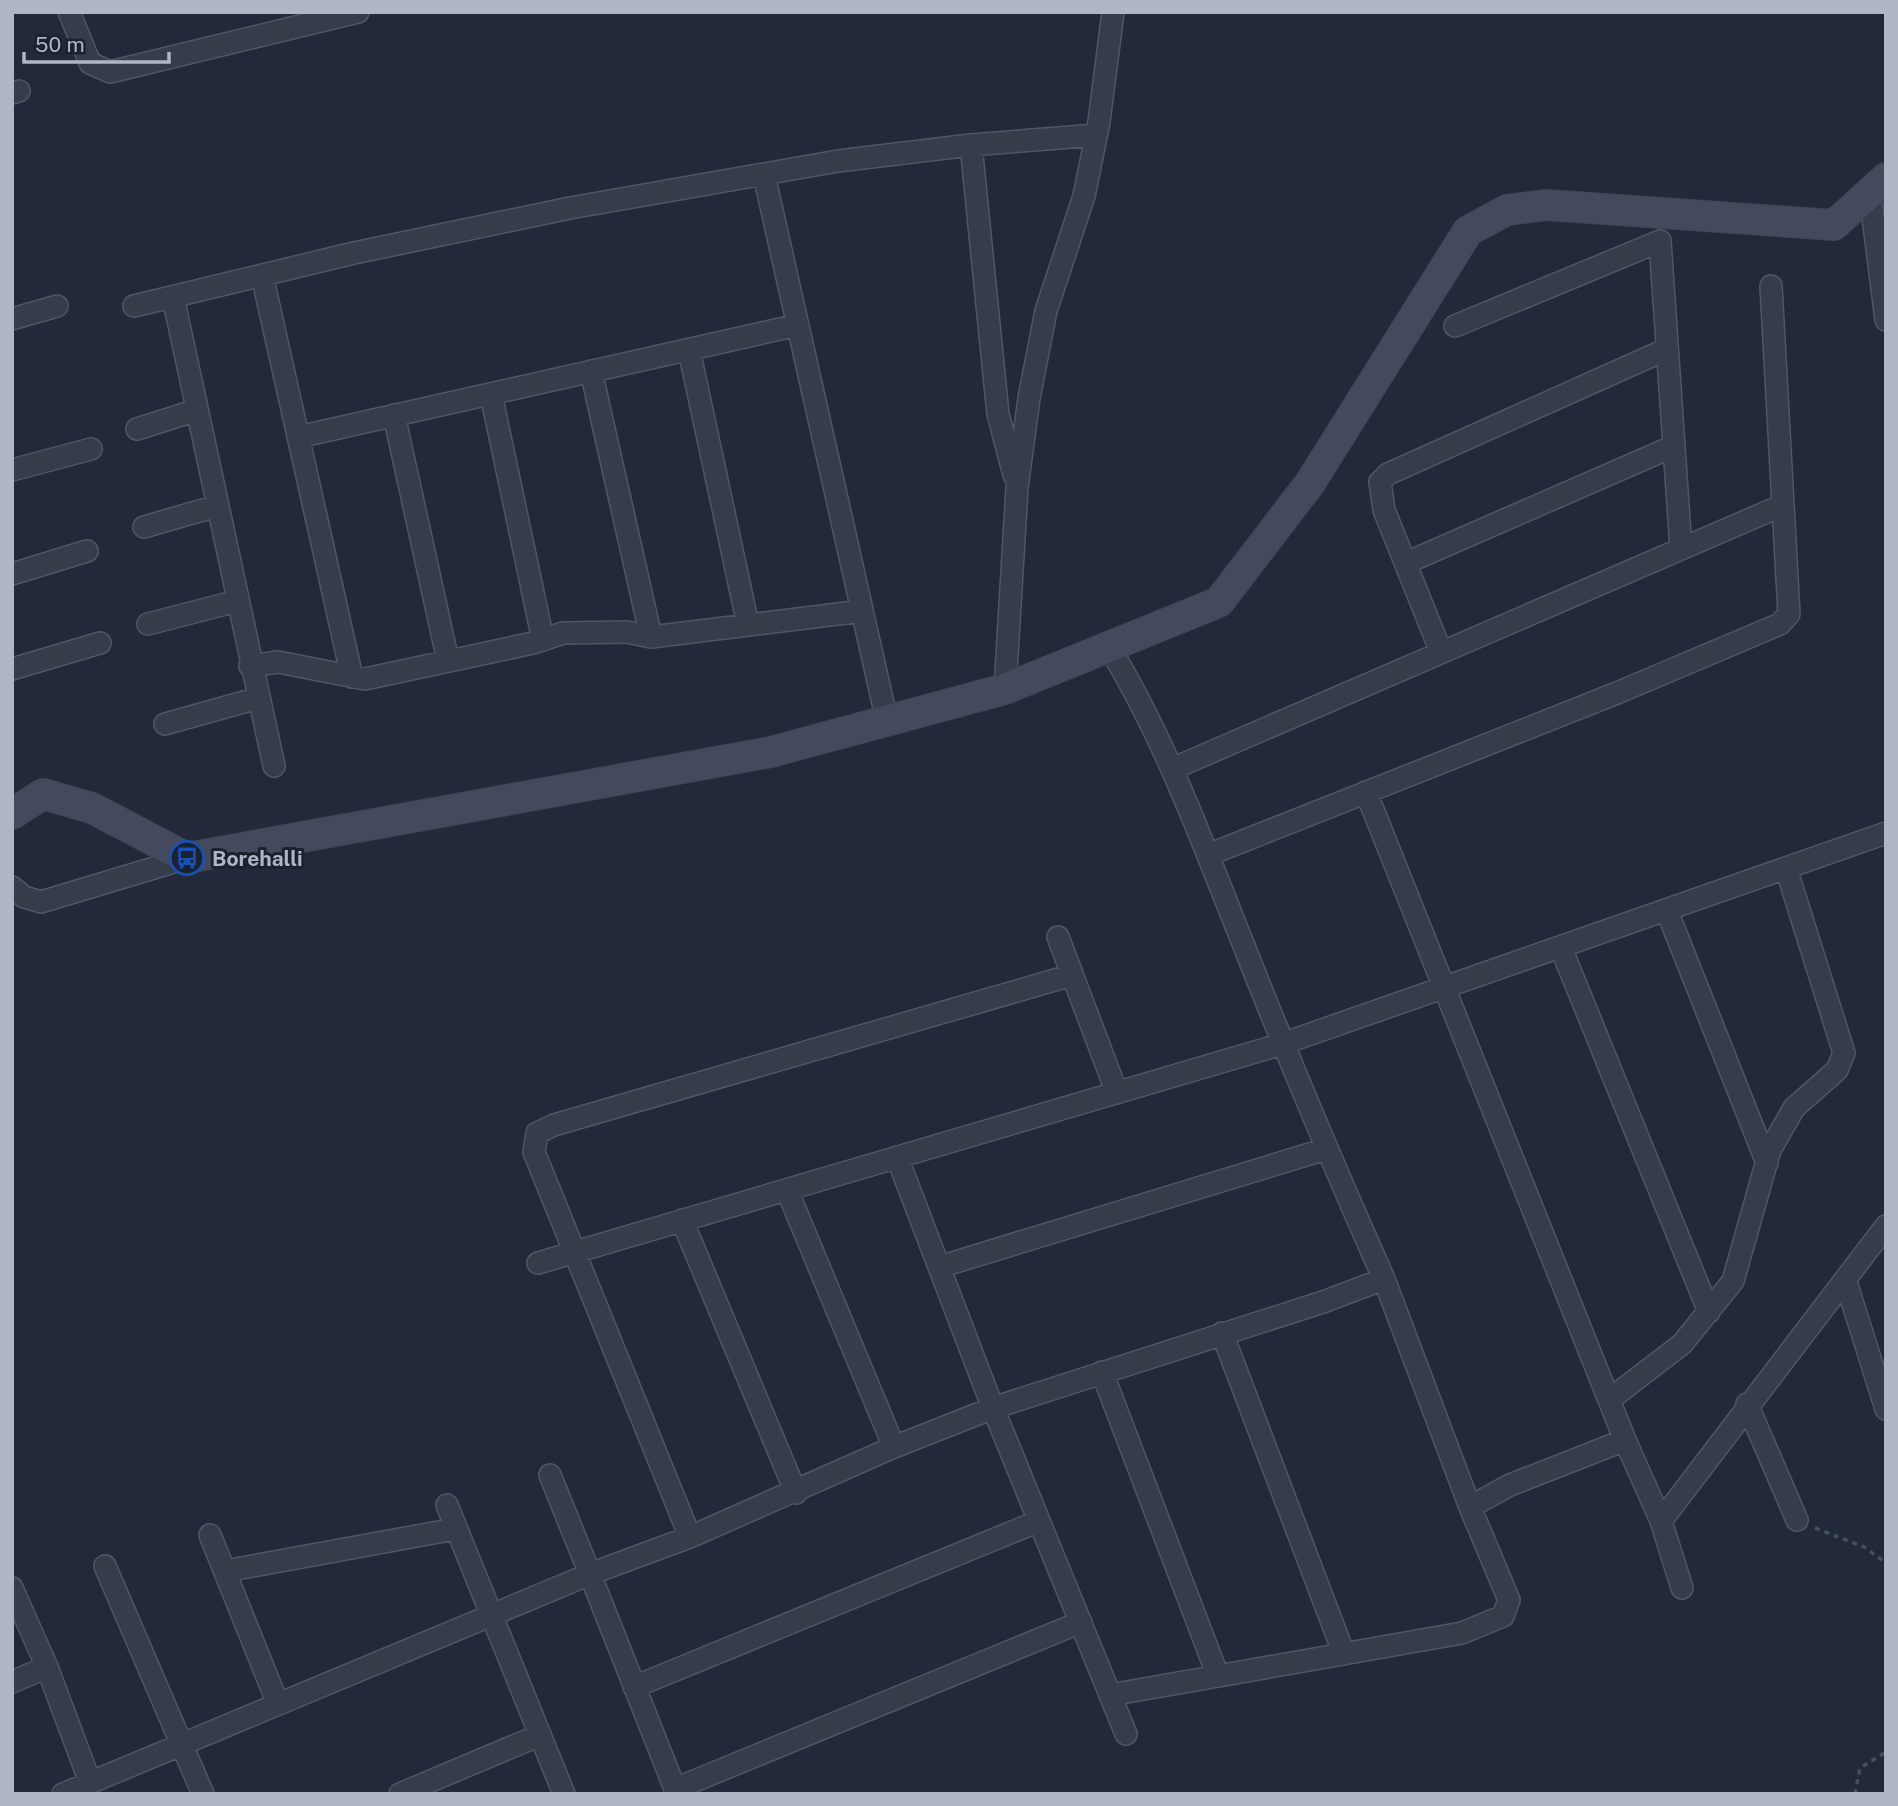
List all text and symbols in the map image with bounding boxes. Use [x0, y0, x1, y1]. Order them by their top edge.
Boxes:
scale bar [24, 21, 170, 65]
text: 50 m [35, 32, 85, 57]
bus stop icon: Borehalli [168, 839, 206, 877]
place label: Borehalli [212, 846, 303, 871]

